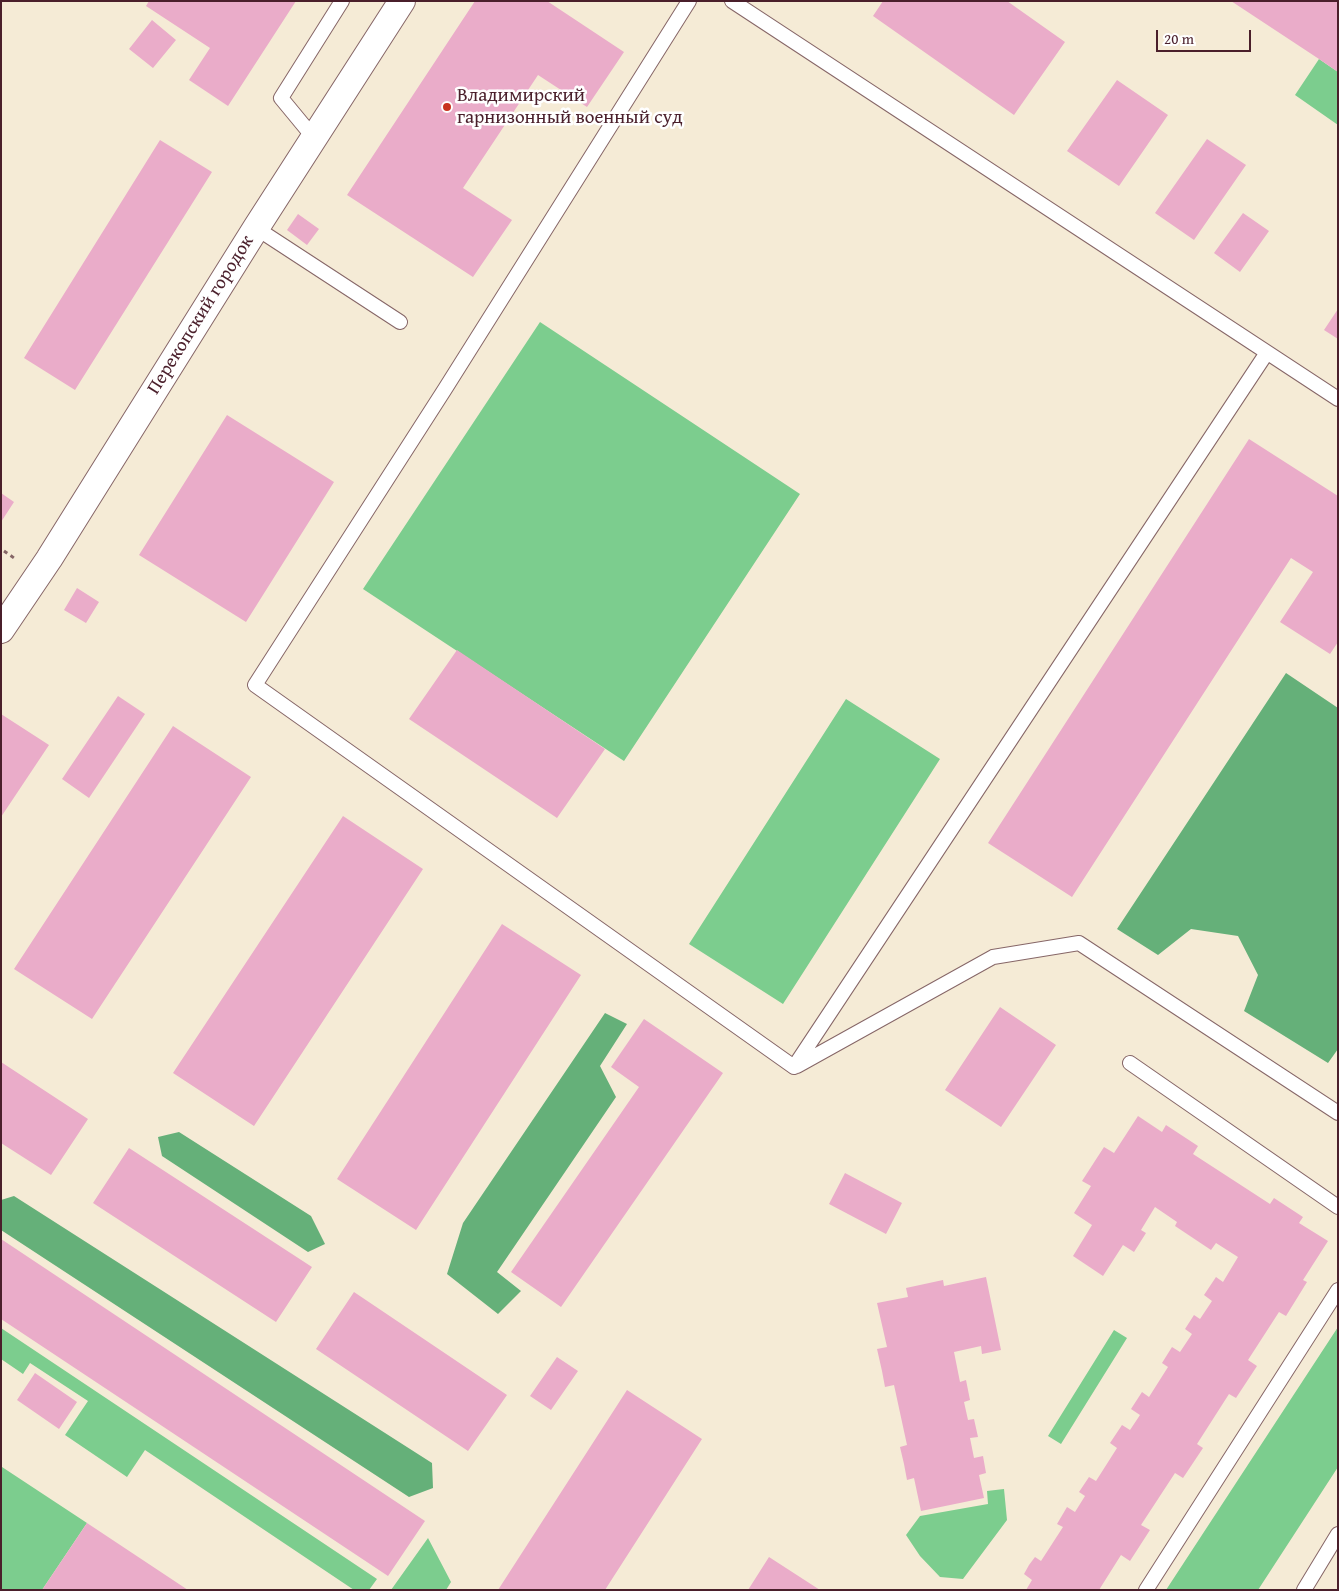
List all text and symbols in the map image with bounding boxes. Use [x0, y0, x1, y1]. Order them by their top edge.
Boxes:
scale bar [1159, 20, 1254, 52]
text: 20 m [1164, 28, 1194, 49]
place label: Владимирский гарнизонный военный суд [457, 85, 683, 129]
marker: Владимирский гарнизонный военный суд [441, 101, 453, 113]
street label: Перекопский городок [143, 231, 259, 399]

